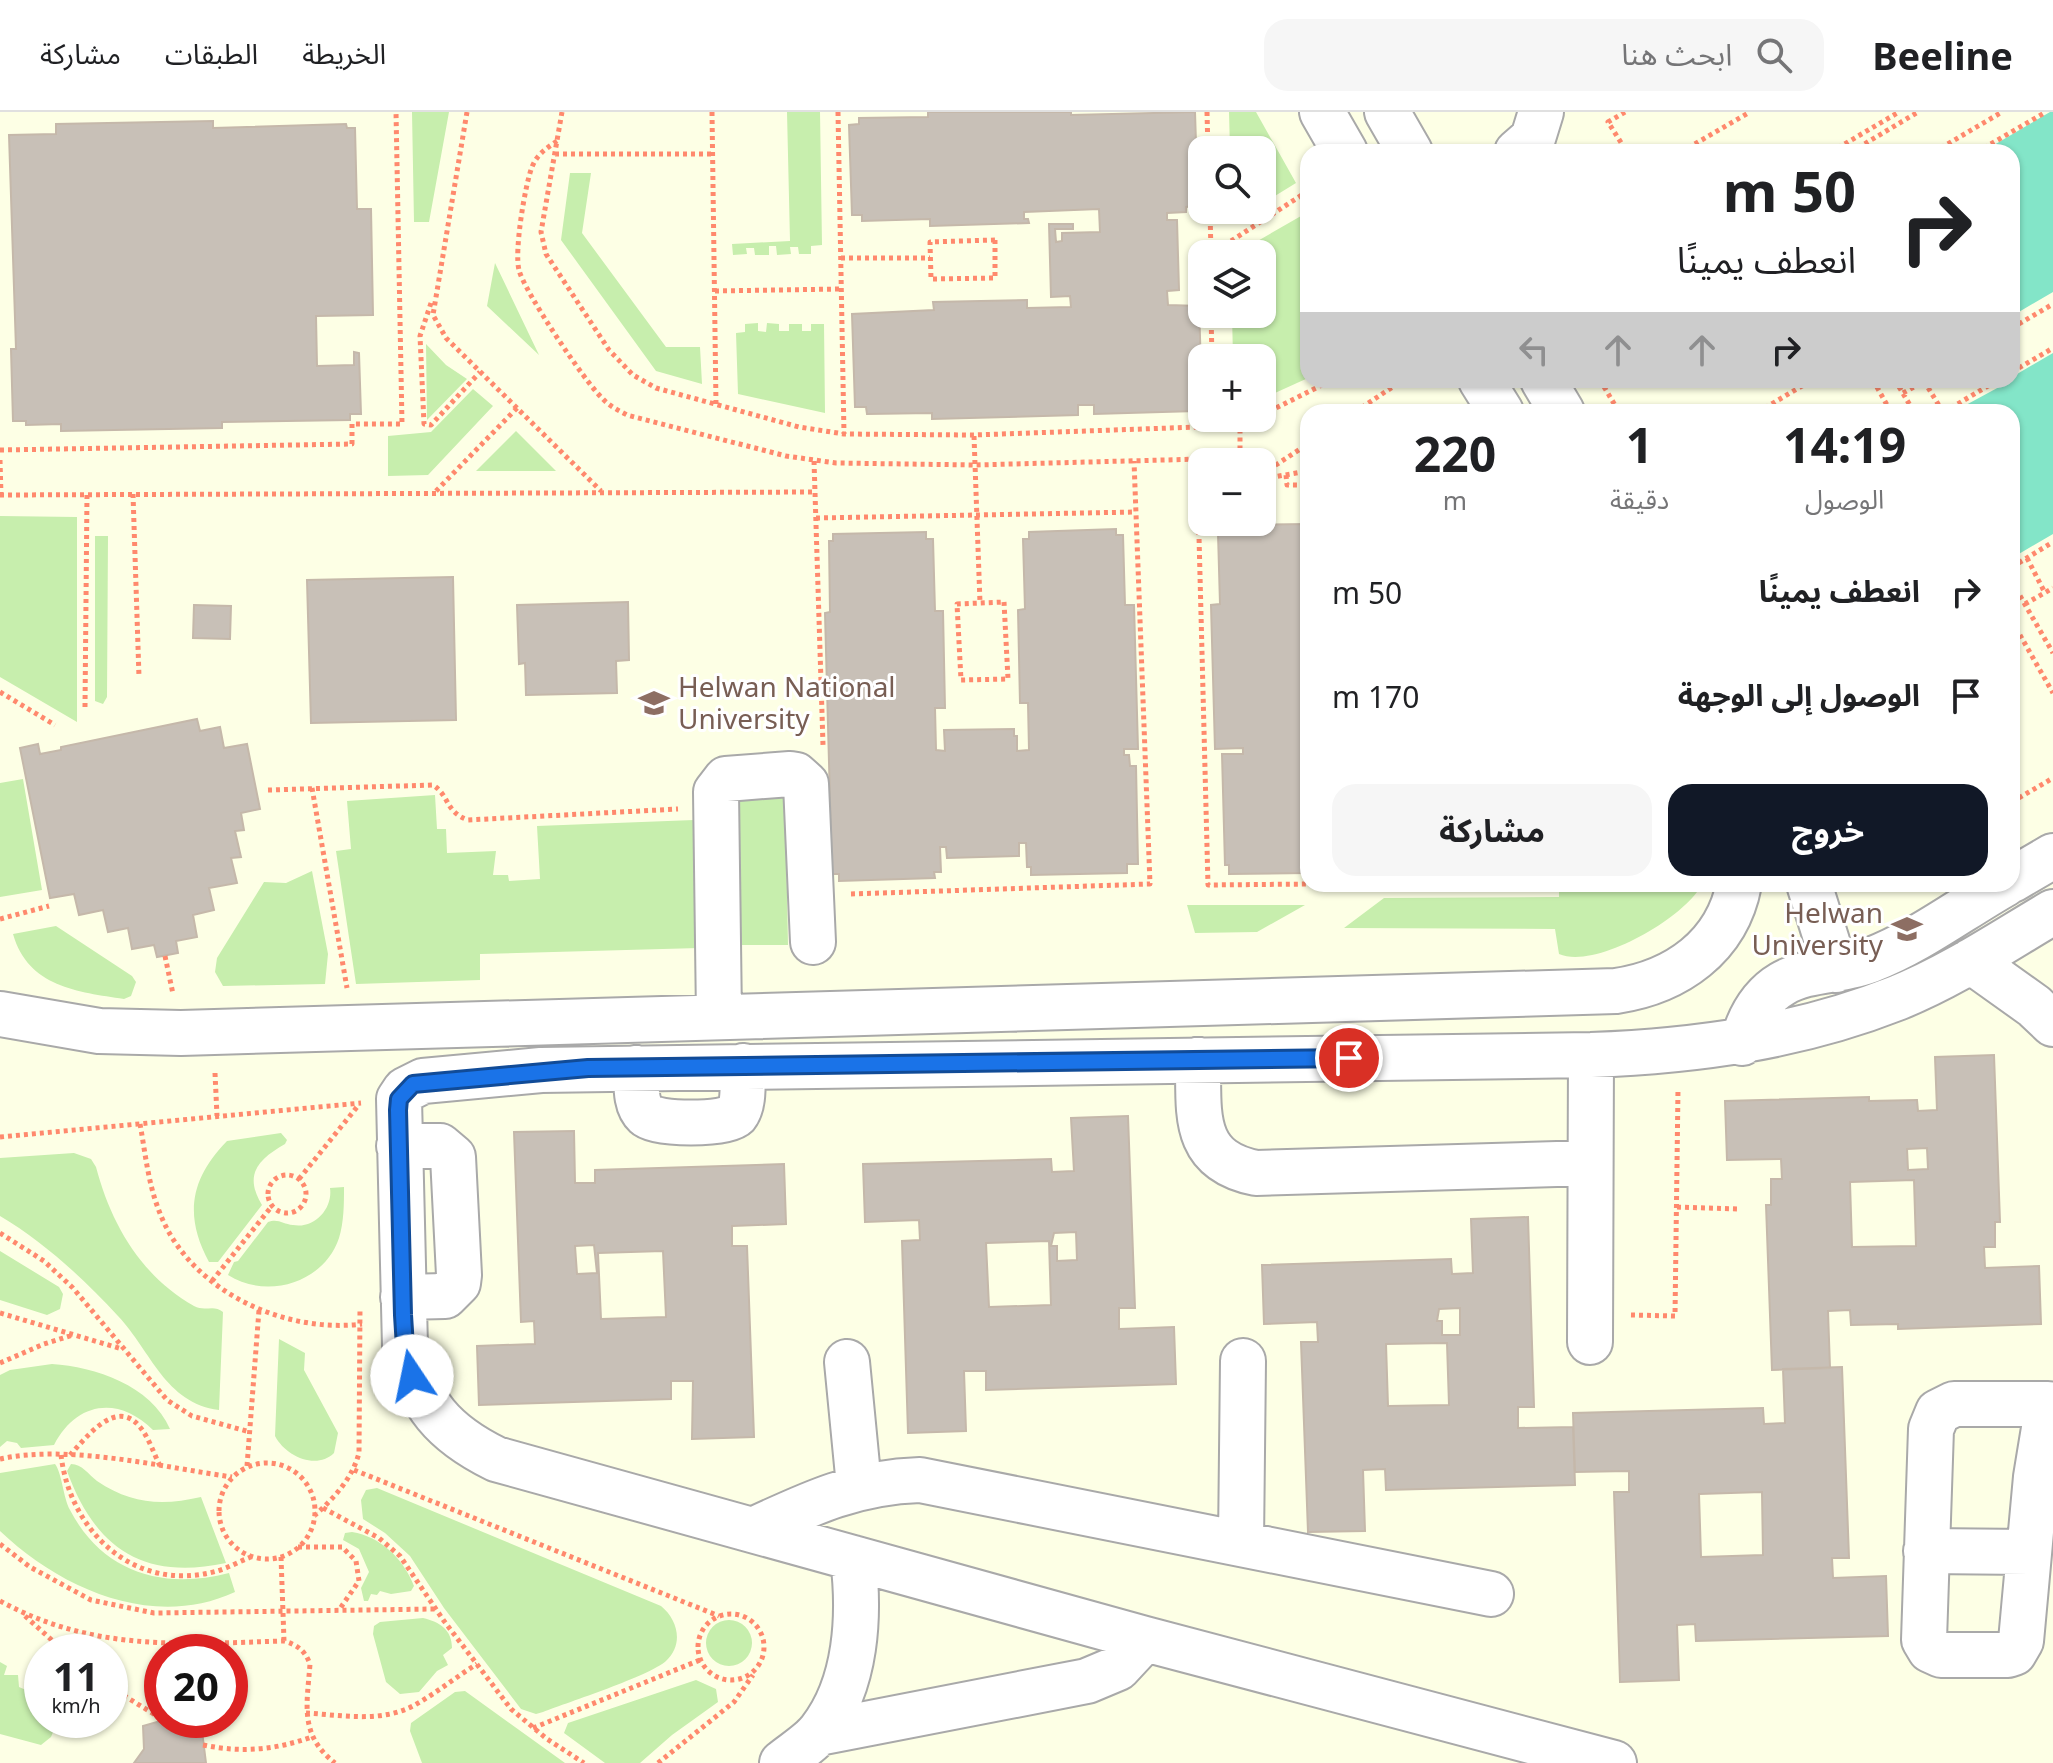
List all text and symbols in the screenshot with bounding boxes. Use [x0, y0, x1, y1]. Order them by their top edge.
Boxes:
search box [1264, 19, 1824, 91]
text: Beeline [1872, 29, 2013, 81]
text: ابحث هنا [1621, 33, 1732, 74]
icon: search [1752, 33, 1796, 77]
text: مشاركة [40, 34, 121, 72]
text: الطبقات [165, 34, 258, 72]
text: الخريطة [302, 34, 386, 72]
map controls [1188, 136, 1276, 536]
button: search [1188, 136, 1276, 224]
text: 50 m [1723, 152, 1856, 228]
icon: right [1884, 176, 1988, 280]
text: انعطف يمينًا [1677, 235, 1856, 284]
button: layers [1188, 240, 1276, 328]
icon: left [1512, 328, 1556, 372]
icon: ahead [1596, 328, 1640, 372]
icon: ahead [1680, 328, 1724, 372]
icon: right [1764, 328, 1808, 372]
button: + [1188, 344, 1276, 432]
text: 1 [1626, 412, 1653, 477]
text: 14:19 [1783, 412, 1906, 477]
text: 220 [1414, 421, 1496, 486]
button: − [1188, 448, 1276, 536]
text: دقيقة [1610, 481, 1669, 517]
text: الوصول [1805, 481, 1884, 517]
text: m [1443, 482, 1467, 518]
text: انعطف يمينًا [1759, 570, 1920, 611]
icon: right [1944, 570, 1988, 614]
text: 50 m [1332, 572, 1402, 613]
place label: Helwan National University [678, 667, 896, 737]
text: الوصول إلى الوجهة [1678, 674, 1920, 715]
icon: arrive [1944, 674, 1988, 718]
text: 170 m [1332, 676, 1419, 717]
school or university icon: Helwan National University [637, 686, 671, 720]
button: مشاركة [1332, 784, 1652, 876]
button: خروج [1668, 784, 1988, 876]
place label: Helwan University [1751, 893, 1884, 963]
school or university icon: Helwan University [1890, 912, 1924, 946]
pin [1315, 1024, 1383, 1092]
icon: arrive [1327, 1036, 1371, 1080]
position arrow [370, 1334, 454, 1418]
speed limit sign: 20 [144, 1634, 248, 1738]
text: 11 [53, 1648, 99, 1703]
text: km/h [51, 1692, 101, 1719]

